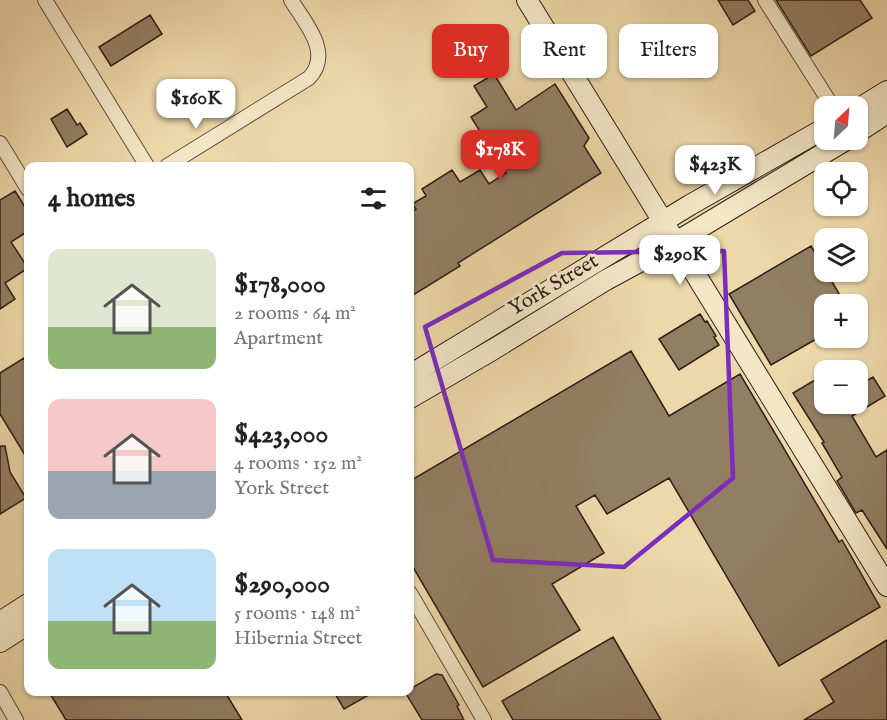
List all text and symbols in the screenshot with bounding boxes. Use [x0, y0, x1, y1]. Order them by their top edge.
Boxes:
chip: Buy [432, 24, 509, 78]
chip: Rent [521, 24, 607, 78]
chip: Filters [619, 24, 718, 78]
pin: $160K [154, 79, 238, 130]
text: $160K [170, 86, 222, 111]
north arrow [814, 96, 868, 150]
map controls [814, 96, 868, 414]
pin: $178K [458, 130, 542, 181]
text: $178K [475, 137, 525, 162]
pin: $423K [673, 145, 757, 196]
text: $423K [689, 152, 741, 177]
button: locate [814, 162, 868, 216]
text: 4 homes [48, 182, 135, 215]
icon: filters [357, 182, 390, 215]
button: layers [814, 228, 868, 282]
pin: $290K [638, 235, 722, 286]
text: $290K [653, 242, 707, 267]
street label: York Street [504, 248, 604, 323]
text: $178,000 [234, 268, 326, 301]
icon: home [96, 273, 168, 345]
button: + [814, 294, 868, 348]
text: 2 rooms · 64 m² [234, 301, 356, 326]
text: Apartment [234, 326, 323, 351]
button: − [814, 360, 868, 414]
text: $423,000 [234, 418, 328, 451]
icon: home [96, 423, 168, 495]
text: 4 rooms · 152 m² [234, 451, 362, 476]
text: York Street [234, 476, 329, 501]
text: $290,000 [234, 568, 330, 601]
icon: home [96, 573, 168, 645]
text: 5 rooms · 148 m² [234, 601, 361, 626]
text: Hibernia Street [234, 626, 362, 651]

